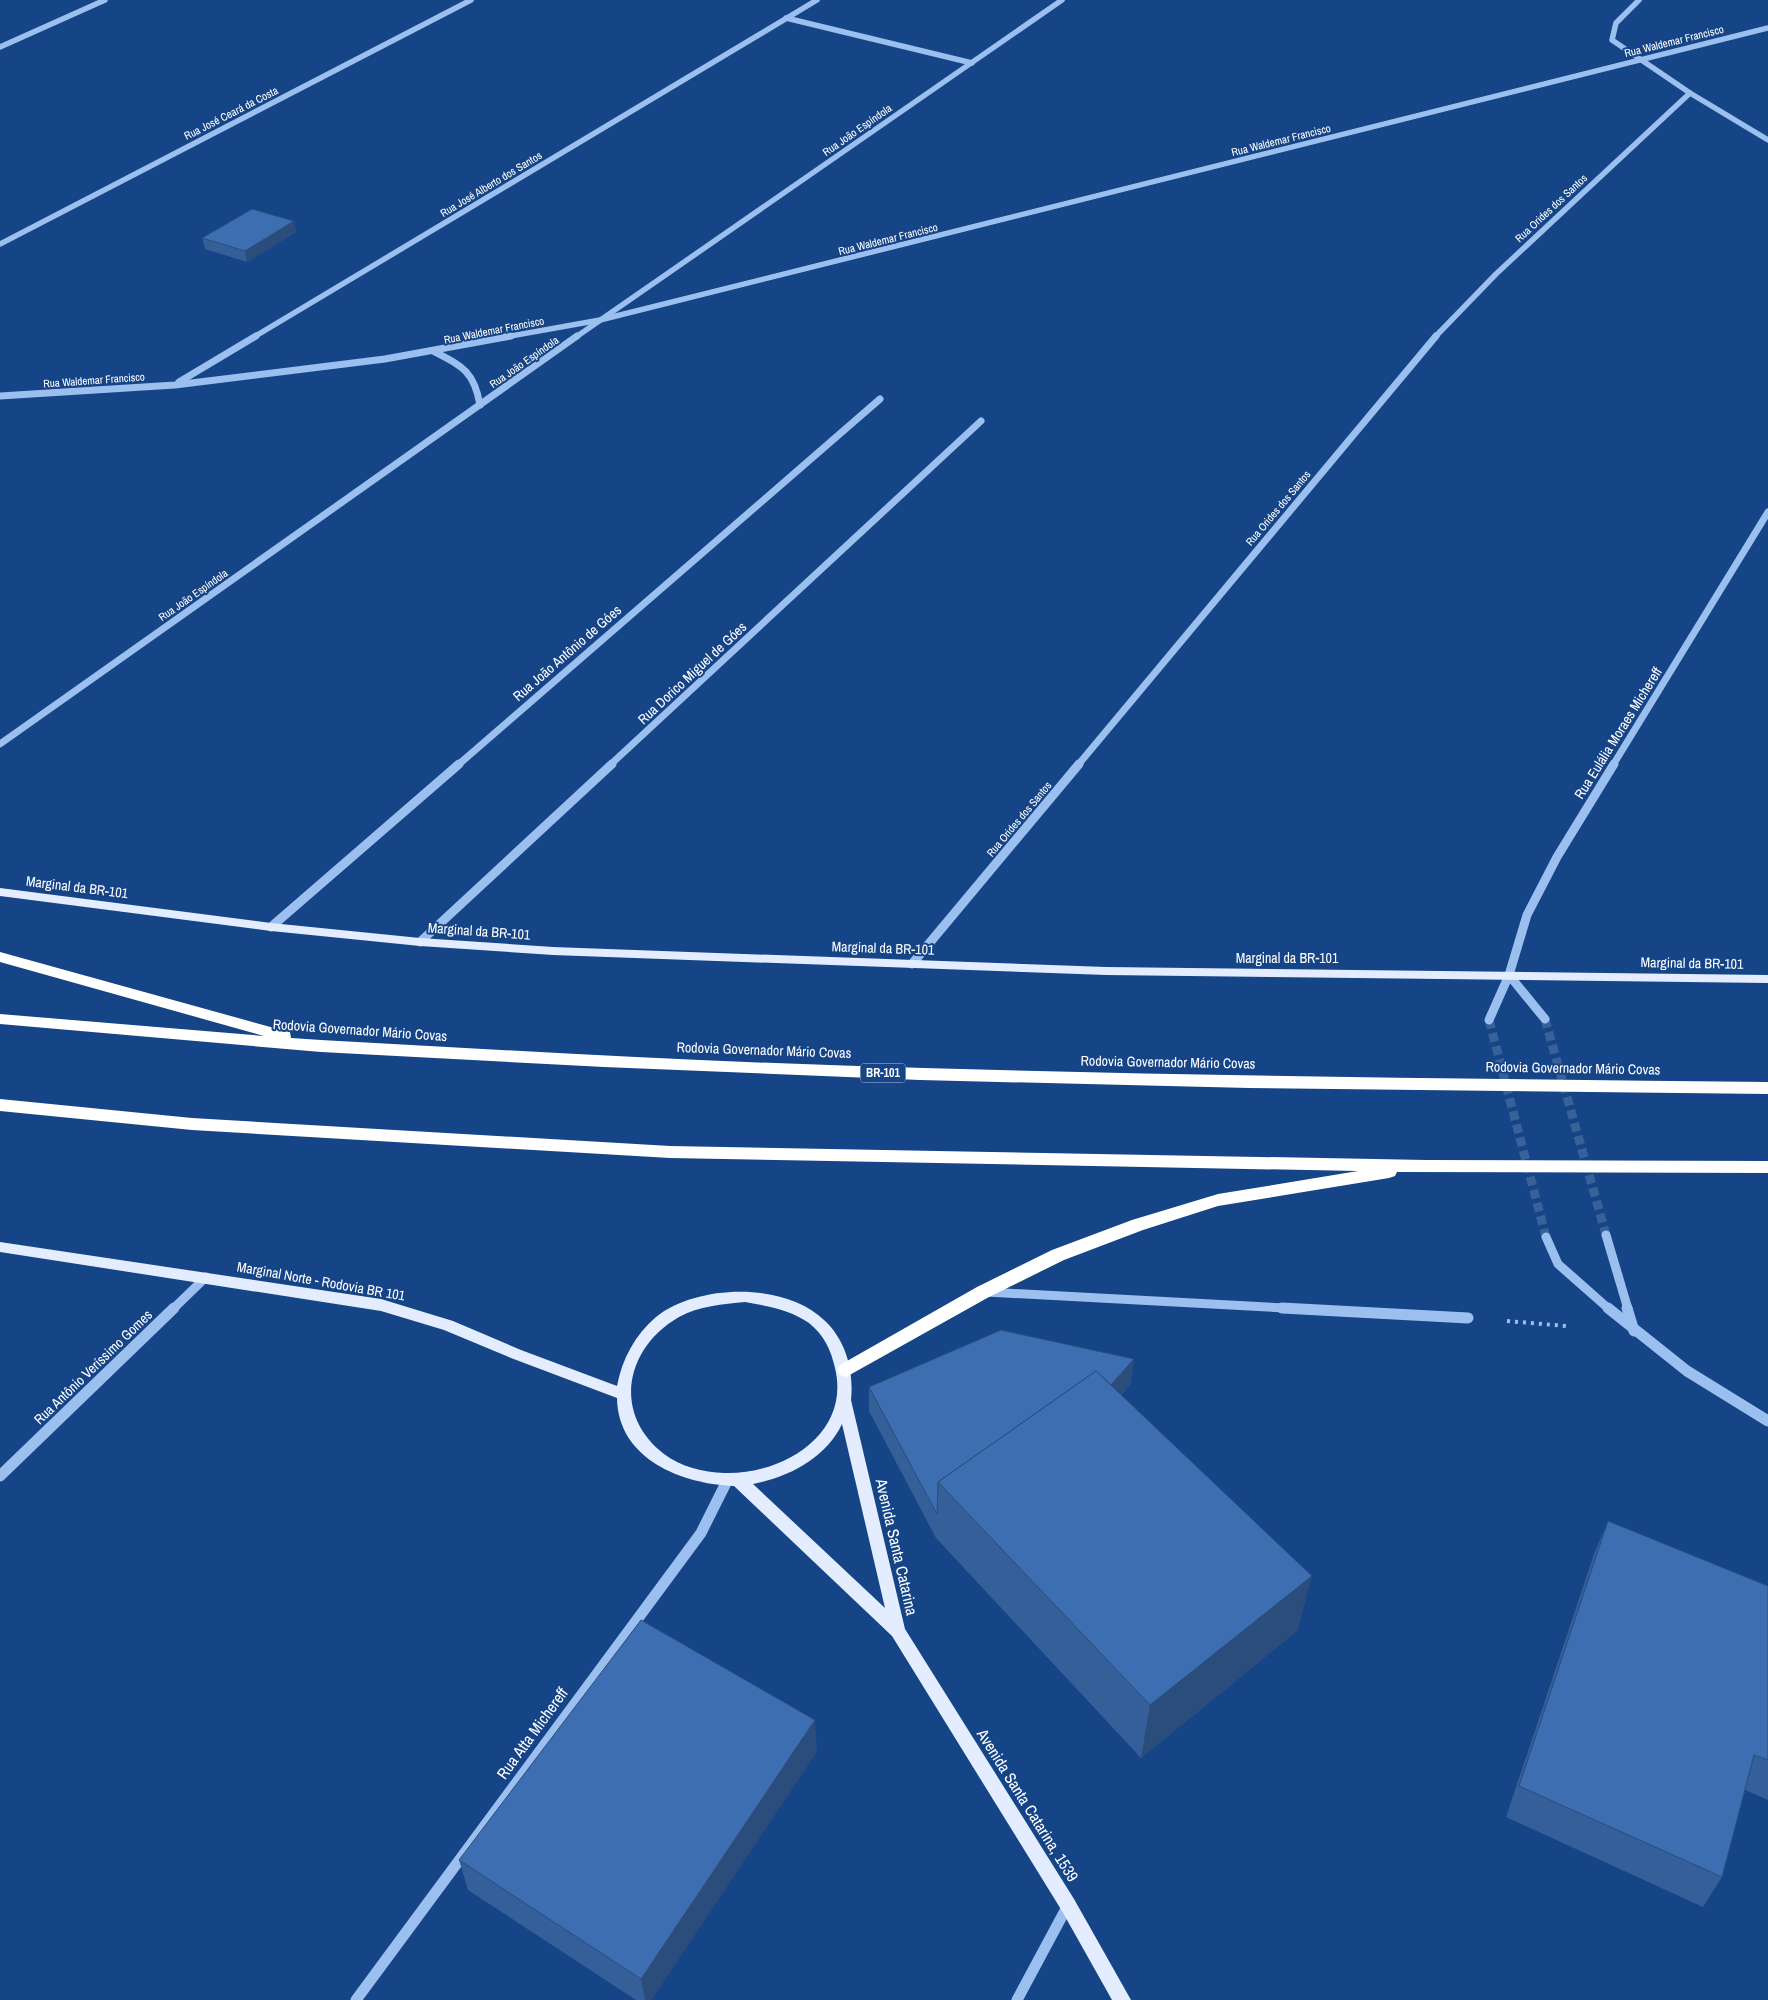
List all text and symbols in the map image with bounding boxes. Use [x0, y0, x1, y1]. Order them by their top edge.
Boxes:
street label: Rua Waldemar Francisco [1623, 22, 1725, 60]
street label: Rua José Ceará da Costa [182, 83, 280, 143]
street label: Rua João Espíndola [820, 101, 894, 159]
street label: Rua Waldemar Francisco [1230, 121, 1332, 159]
street label: Rua José Alberto dos Santos [438, 148, 545, 220]
street label: Rua Orides dos Santos [1512, 171, 1590, 245]
street label: Rua Waldemar Francisco [837, 220, 939, 258]
street label: Rua Waldemar Francisco [443, 313, 545, 347]
street label: Rua João Espíndola [487, 333, 561, 391]
street label: Rua Waldemar Francisco [43, 369, 145, 391]
street label: Rua Orides dos Santos [1243, 467, 1314, 548]
street label: Rua João Espíndola [156, 566, 230, 624]
street label: Rua João Antônio de Góes [509, 601, 625, 705]
street label: Rua Dorico Miguel de Góes [634, 618, 750, 728]
street label: Rua Eulália Moraes Michereff [1570, 663, 1666, 802]
street label: Rua Orides dos Santos [984, 778, 1055, 859]
street label: Marginal da BR-101 [25, 872, 130, 902]
street label: Marginal da BR-101 [427, 918, 531, 944]
street label: Marginal da BR-101 [831, 937, 935, 959]
street label: Marginal da BR-101 [1236, 949, 1339, 967]
street label: Marginal da BR-101 [1640, 953, 1744, 973]
street label: Rodovia Governador Mário Covas [272, 1015, 448, 1045]
street label: Rodovia Governador Mário Covas [676, 1038, 852, 1062]
street label: Rodovia Governador Mário Covas [1080, 1051, 1256, 1073]
street label: Rodovia Governador Mário Covas [1485, 1057, 1661, 1079]
road number: BR-101 [860, 1064, 906, 1082]
street label: Marginal Norte - Rodovia BR 101 [236, 1257, 407, 1305]
street label: Rua Antônio Veríssimo Gomes [30, 1306, 156, 1428]
street label: Avenida Santa Catarina [870, 1475, 924, 1618]
street label: Rua Atta Michereff [491, 1682, 573, 1783]
street label: Avenida Santa Catarina, 1539 [971, 1724, 1084, 1886]

